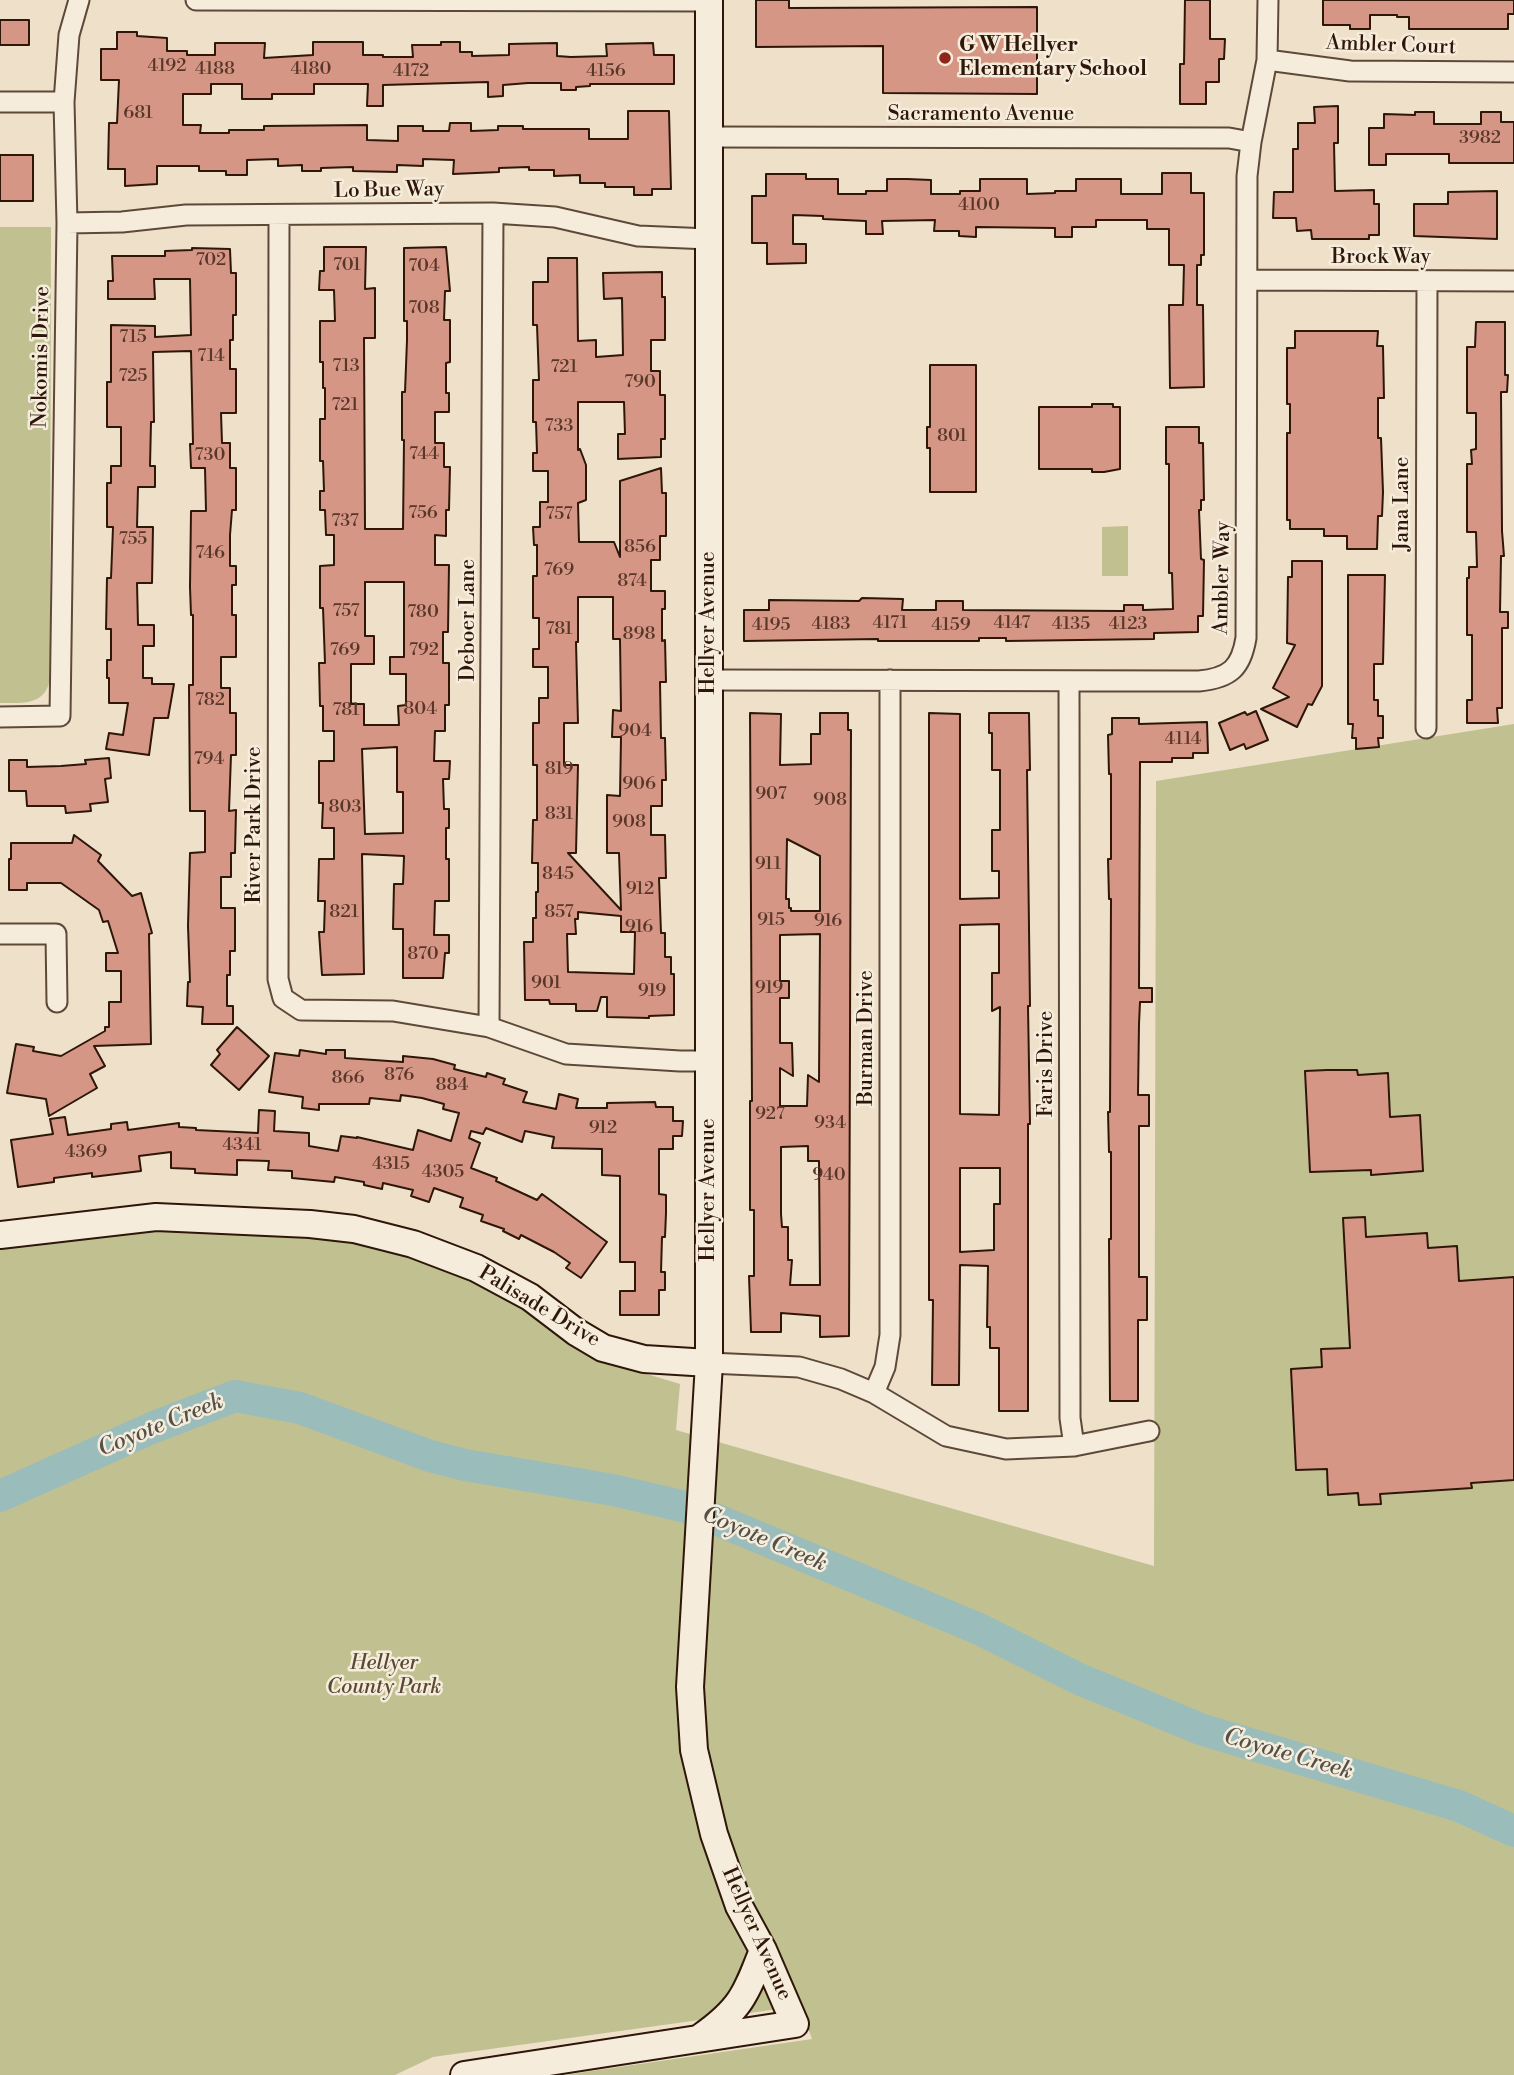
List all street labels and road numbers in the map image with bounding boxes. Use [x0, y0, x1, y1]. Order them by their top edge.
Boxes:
street label: Ambler Court [1325, 31, 1457, 61]
street label: Sacramento Avenue [888, 102, 1074, 128]
street label: Lo Bue Way [334, 177, 444, 205]
street label: Brock Way [1331, 245, 1431, 271]
street label: Nokomis Drive [28, 286, 56, 428]
street label: Jana Lane [1390, 457, 1416, 551]
street label: Ambler Way [1209, 521, 1237, 635]
street label: Hellyer Avenue [696, 551, 722, 695]
street label: Deboer Lane [456, 559, 482, 681]
street label: River Park Drive [242, 746, 268, 904]
street label: Burman Drive [854, 970, 880, 1106]
street label: Faris Drive [1034, 1011, 1060, 1117]
street label: Hellyer Avenue [696, 1118, 722, 1262]
street label: Palisade Drive [474, 1261, 604, 1353]
street label: Hellyer Avenue [715, 1864, 797, 2004]

